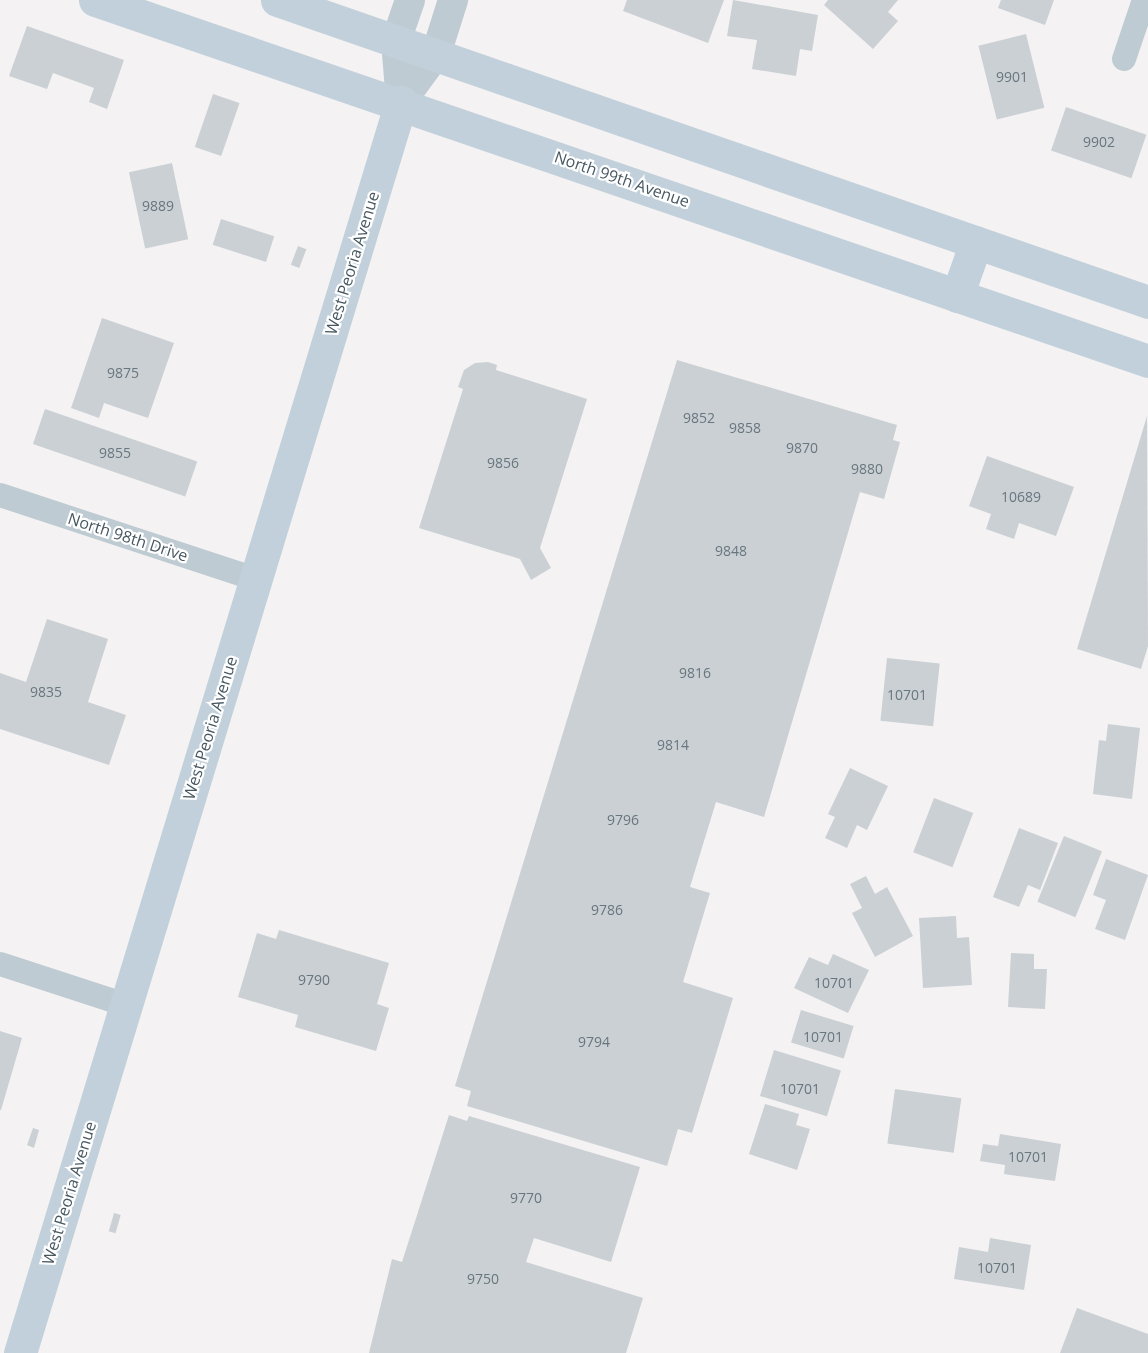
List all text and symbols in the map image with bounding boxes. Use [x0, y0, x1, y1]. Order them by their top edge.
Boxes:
house number: 9901 [996, 69, 1028, 85]
house number: 9902 [1083, 134, 1115, 150]
street label: North 99th Avenue [552, 147, 692, 211]
street label: West Peoria Avenue [321, 189, 383, 337]
house number: 9889 [142, 198, 174, 214]
house number: 9875 [107, 365, 139, 381]
house number: 9852 [683, 410, 715, 426]
house number: 9858 [729, 420, 761, 436]
house number: 9870 [786, 440, 818, 456]
house number: 9855 [99, 445, 131, 461]
house number: 9856 [487, 455, 519, 471]
house number: 9880 [851, 461, 883, 477]
house number: 10689 [1001, 489, 1041, 505]
street label: North 98th Drive [66, 509, 190, 565]
house number: 9848 [715, 543, 747, 559]
street label: West Peoria Avenue [179, 654, 241, 802]
house number: 9816 [679, 665, 711, 681]
house number: 9835 [30, 684, 62, 700]
house number: 10701 [887, 687, 927, 703]
house number: 9814 [657, 737, 689, 753]
house number: 9796 [607, 812, 639, 828]
house number: 9786 [591, 902, 623, 918]
house number: 9790 [298, 972, 330, 988]
house number: 10701 [814, 975, 854, 991]
house number: 10701 [803, 1029, 843, 1045]
house number: 9794 [578, 1034, 610, 1050]
house number: 10701 [780, 1081, 820, 1097]
street label: West Peoria Avenue [38, 1119, 100, 1267]
house number: 10701 [1008, 1149, 1048, 1165]
house number: 9770 [510, 1190, 542, 1206]
house number: 10701 [977, 1260, 1017, 1276]
house number: 9750 [467, 1271, 499, 1287]

